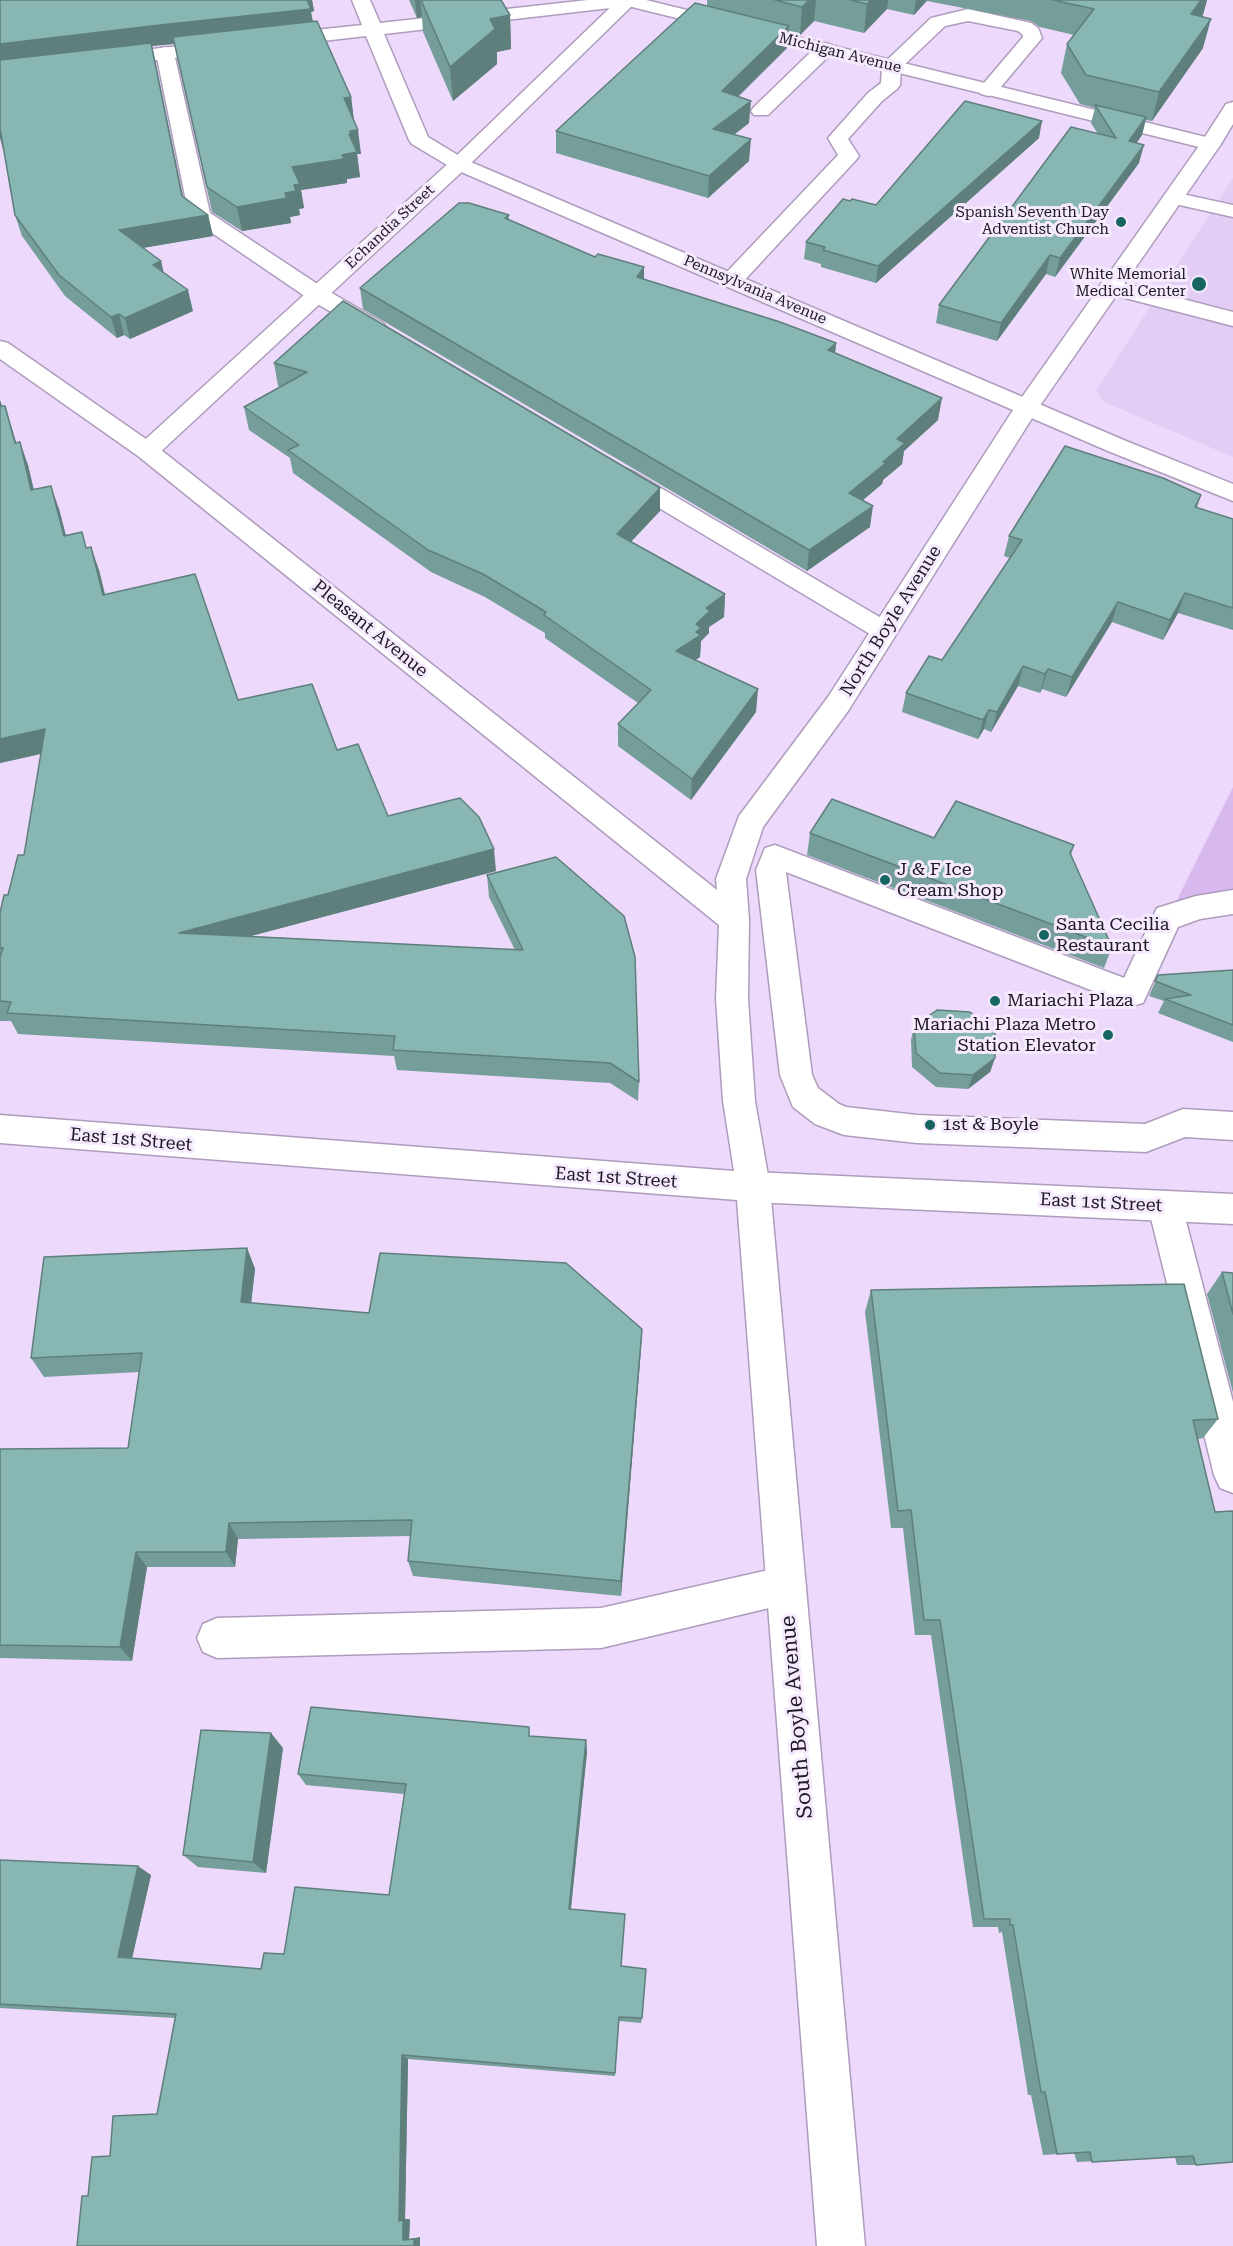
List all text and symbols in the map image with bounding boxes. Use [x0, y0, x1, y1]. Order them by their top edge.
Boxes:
street label: Michigan Avenue [777, 29, 903, 77]
street label: Echandia Street [342, 181, 438, 273]
place label: Spanish Seventh Day Adventist Church [955, 204, 1109, 239]
marker: Spanish Seventh Day Adventist Church [1114, 215, 1128, 229]
street label: Pennsylvania Avenue [681, 252, 829, 328]
place label: White Memorial Medical Center [1070, 266, 1186, 301]
marker: White Memorial Medical Center [1190, 275, 1208, 293]
street label: North Boyle Avenue [836, 542, 946, 700]
street label: Pleasant Avenue [308, 576, 432, 682]
place label: J & F Ice Cream Shop [897, 859, 1003, 902]
marker: J & F Ice Cream Shop [878, 873, 892, 887]
place label: Santa Cecilia Restaurant [1056, 914, 1169, 956]
marker: Santa Cecilia Restaurant [1037, 928, 1051, 942]
place label: Mariachi Plaza [1007, 990, 1133, 1012]
marker: Mariachi Plaza [988, 994, 1002, 1008]
place label: Mariachi Plaza Metro Station Elevator [913, 1014, 1096, 1056]
marker: Mariachi Plaza Metro Station Elevator [1101, 1028, 1115, 1042]
place label: 1st & Boyle [942, 1114, 1039, 1136]
marker: 1st & Boyle [923, 1118, 937, 1132]
street label: East 1st Street [69, 1124, 193, 1156]
street label: East 1st Street [554, 1163, 678, 1193]
street label: East 1st Street [1039, 1189, 1163, 1217]
street label: South Boyle Avenue [776, 1614, 818, 1820]

